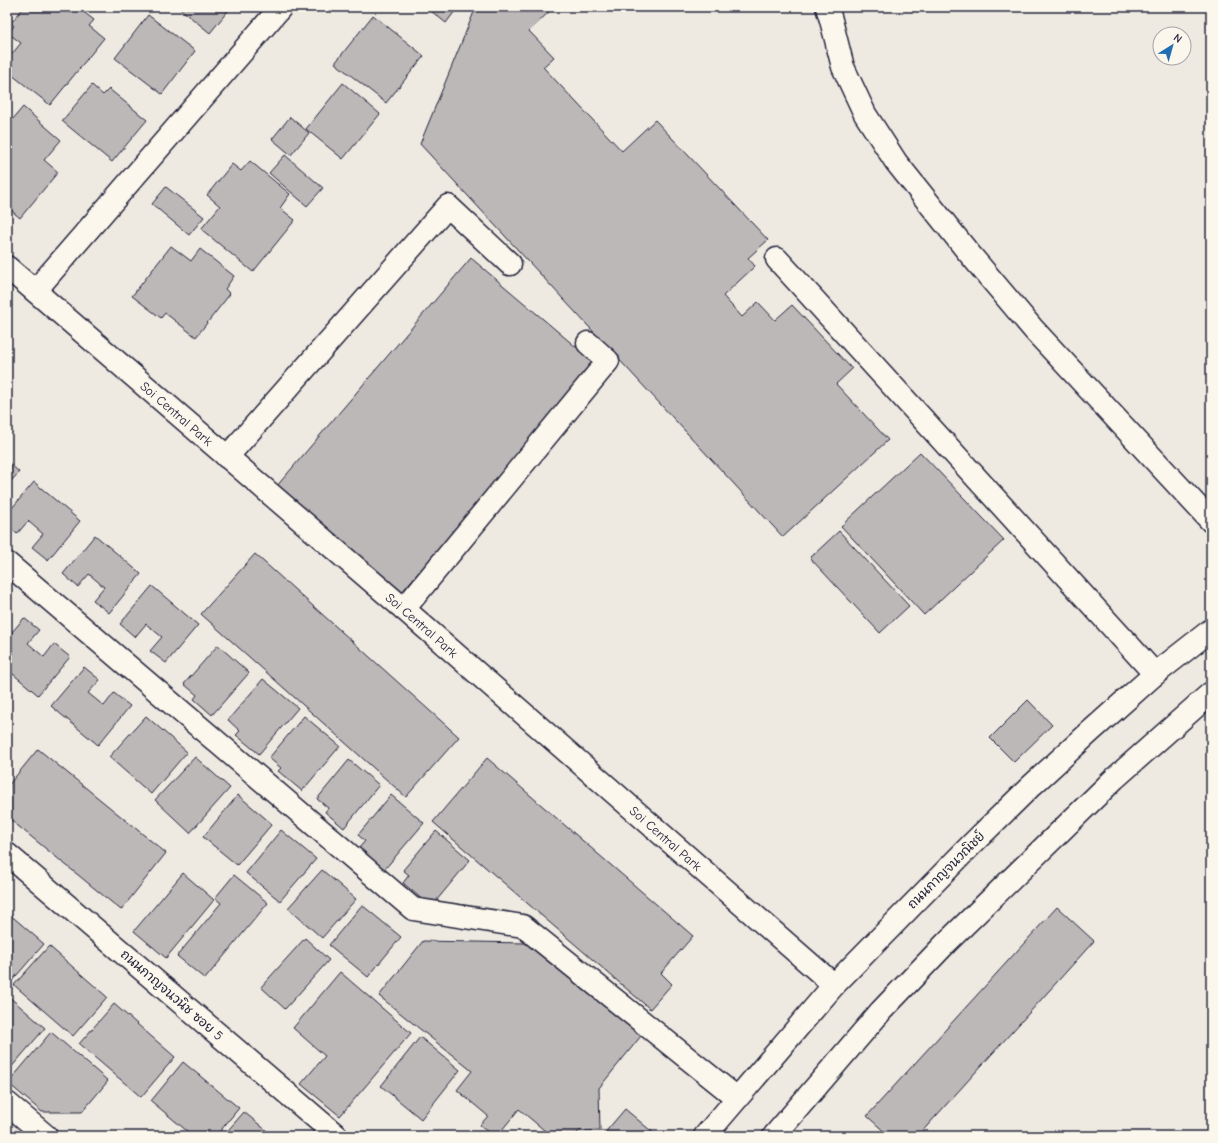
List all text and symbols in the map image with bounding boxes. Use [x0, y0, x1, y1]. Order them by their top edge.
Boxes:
north arrow [1152, 26, 1192, 66]
text: N [1171, 31, 1184, 46]
street label: Soi Central Park [138, 378, 216, 449]
street label: Soi Central Park [383, 589, 462, 661]
street label: Soi Central Park [627, 803, 706, 874]
street label: ถนนกาญจนวณิชย์ [903, 827, 988, 912]
street label: ถนนกาญจนวนิช ซอย 5 [118, 947, 226, 1043]

